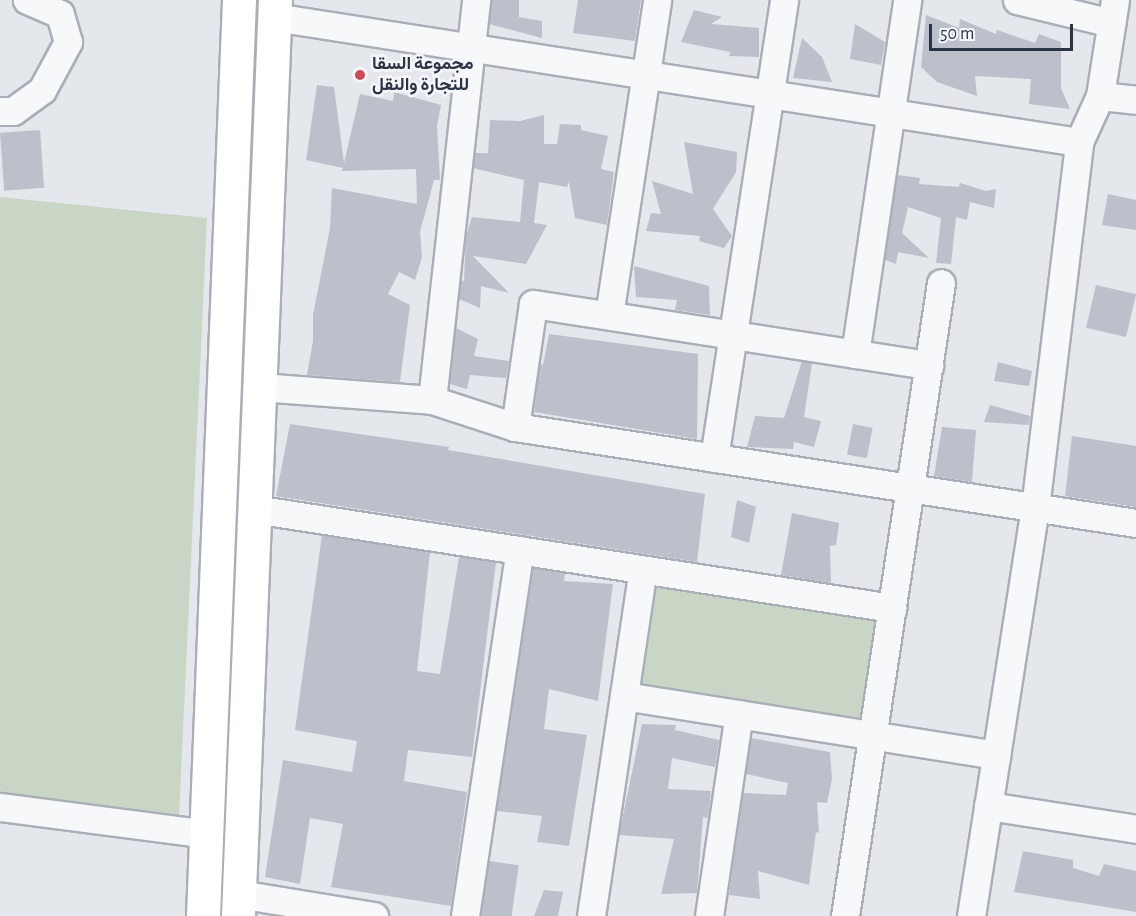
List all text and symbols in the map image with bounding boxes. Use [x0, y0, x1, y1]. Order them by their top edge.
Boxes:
scale bar [932, 12, 1076, 50]
text: 50 m [940, 25, 974, 43]
place label: مجموعة السقا للتجارة والنقل [372, 54, 474, 97]
marker: مجموعة السقا للتجارة والنقل [353, 68, 367, 82]

